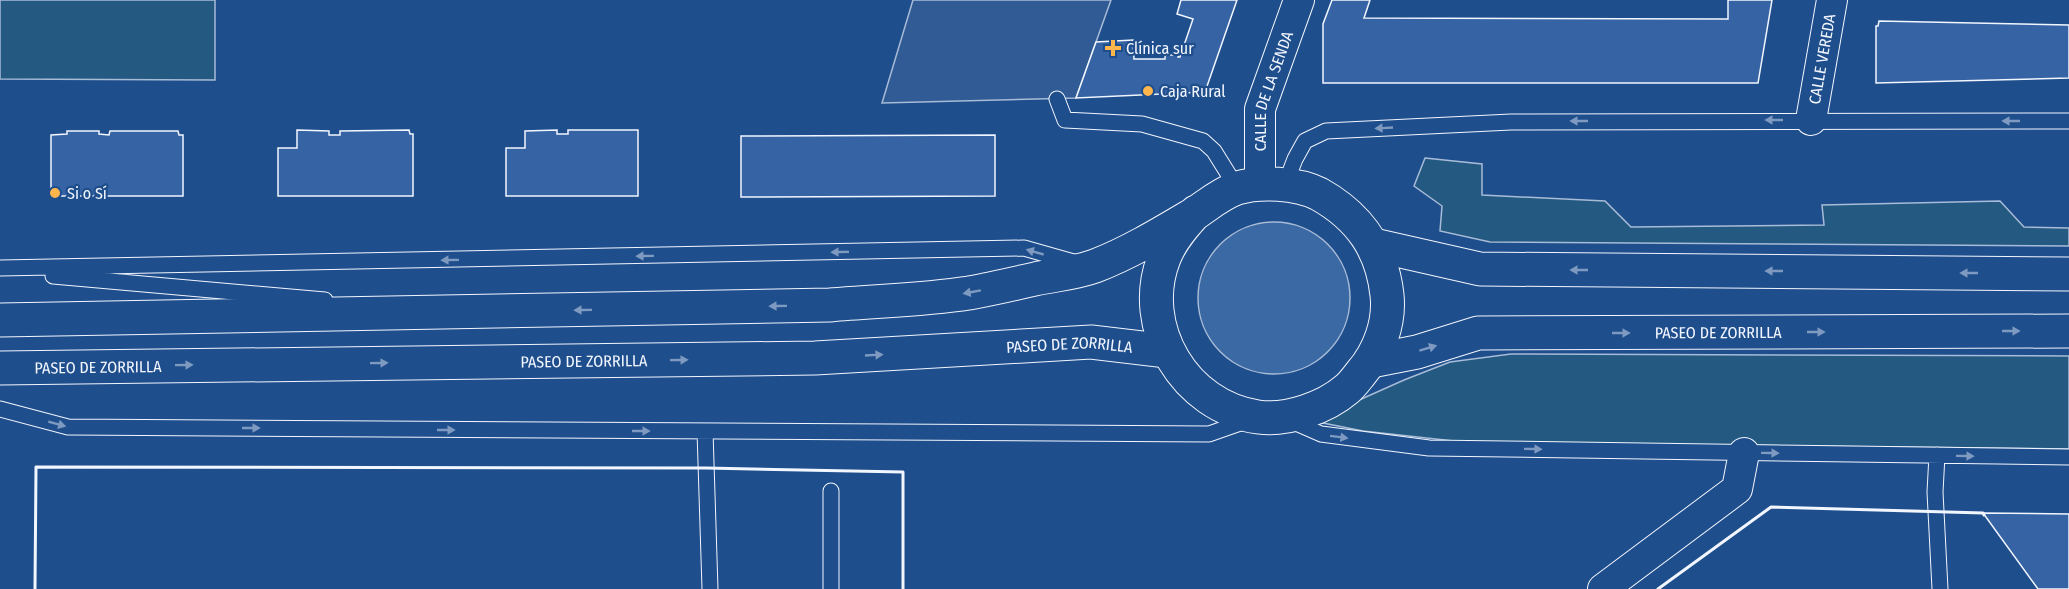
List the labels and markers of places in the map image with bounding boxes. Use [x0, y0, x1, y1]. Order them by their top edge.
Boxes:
marker: Clínica sur [1104, 39, 1122, 57]
place label: Clínica sur [1126, 39, 1194, 58]
place label: Caja Rural [1160, 82, 1225, 101]
marker: Caja Rural [1141, 84, 1155, 98]
place label: Si o Sí [67, 184, 107, 203]
marker: Si o Sí [48, 186, 62, 200]

